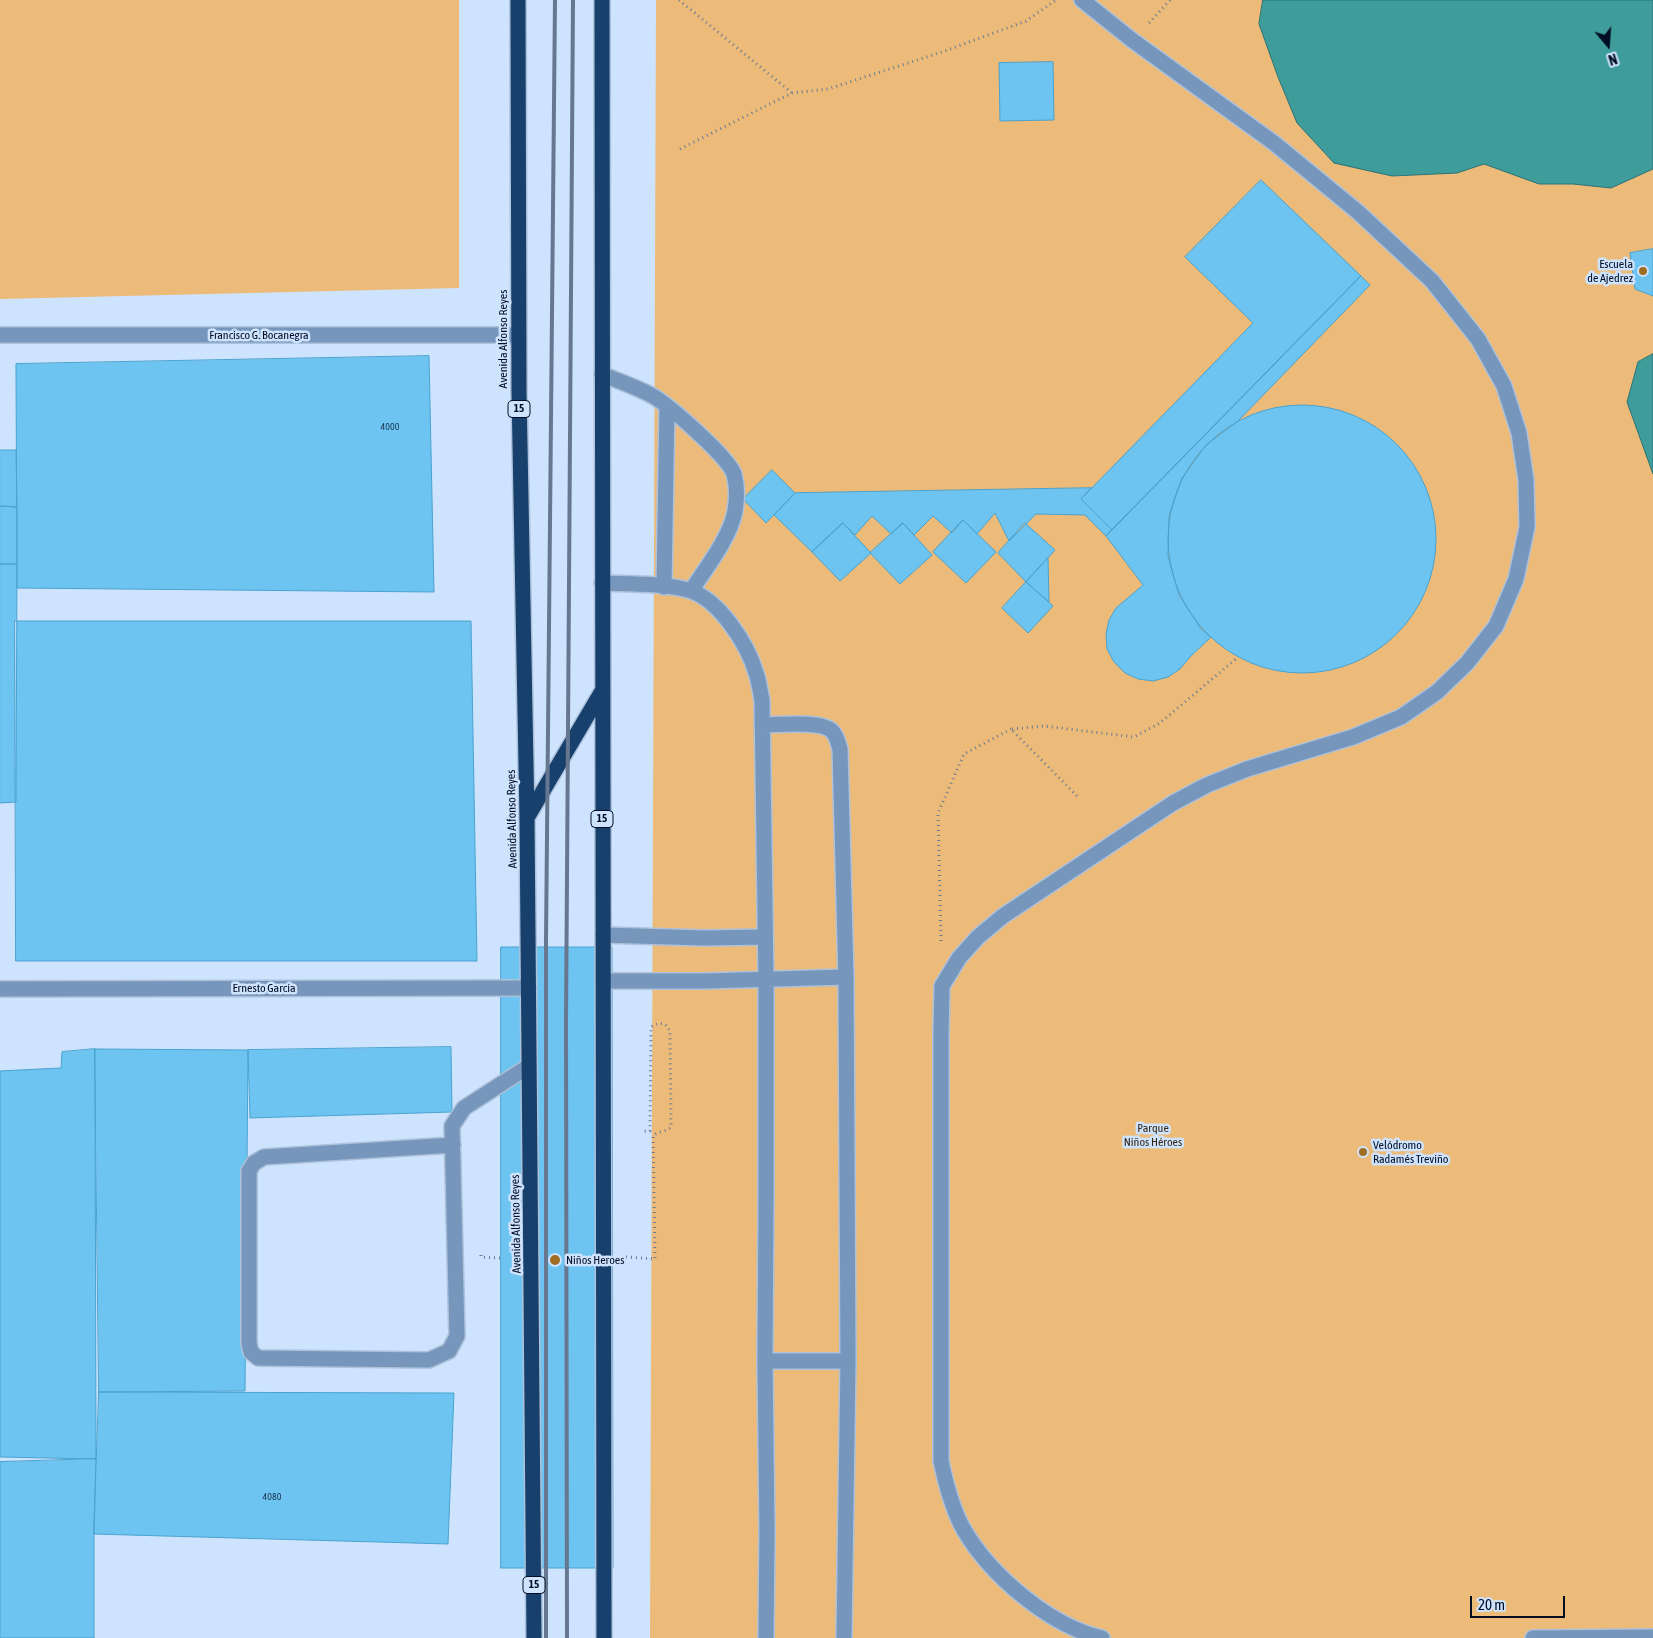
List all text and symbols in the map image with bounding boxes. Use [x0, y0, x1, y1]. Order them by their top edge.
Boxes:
north arrow [1583, 20, 1633, 70]
text: N [1606, 50, 1619, 68]
place label: Escuela de Ajedrez [1587, 257, 1633, 285]
marker: Escuela de Ajedrez [1637, 265, 1649, 277]
street label: Avenida Alfonso Reyes [496, 290, 510, 388]
street label: Francisco G. Bocanegra [209, 328, 309, 342]
road number: 15 [508, 400, 530, 418]
house number: 4000 [381, 421, 399, 433]
street label: Avenida Alfonso Reyes [504, 769, 520, 869]
road number: 15 [591, 811, 613, 828]
street label: Ernesto García [232, 981, 296, 995]
park label: Parque Niños Héroes [1124, 1121, 1182, 1149]
place label: Velódromo Radamés Treviño [1373, 1138, 1448, 1166]
marker: Velódromo Radamés Treviño [1357, 1146, 1369, 1158]
street label: Avenida Alfonso Reyes [508, 1174, 524, 1274]
marker: Niños Heroes [548, 1253, 562, 1267]
place label: Niños Heroes [566, 1253, 624, 1267]
house number: 4080 [263, 1491, 281, 1503]
road number: 15 [523, 1576, 545, 1594]
scale bar [1473, 1586, 1568, 1618]
text: 20 m [1478, 1596, 1505, 1613]

